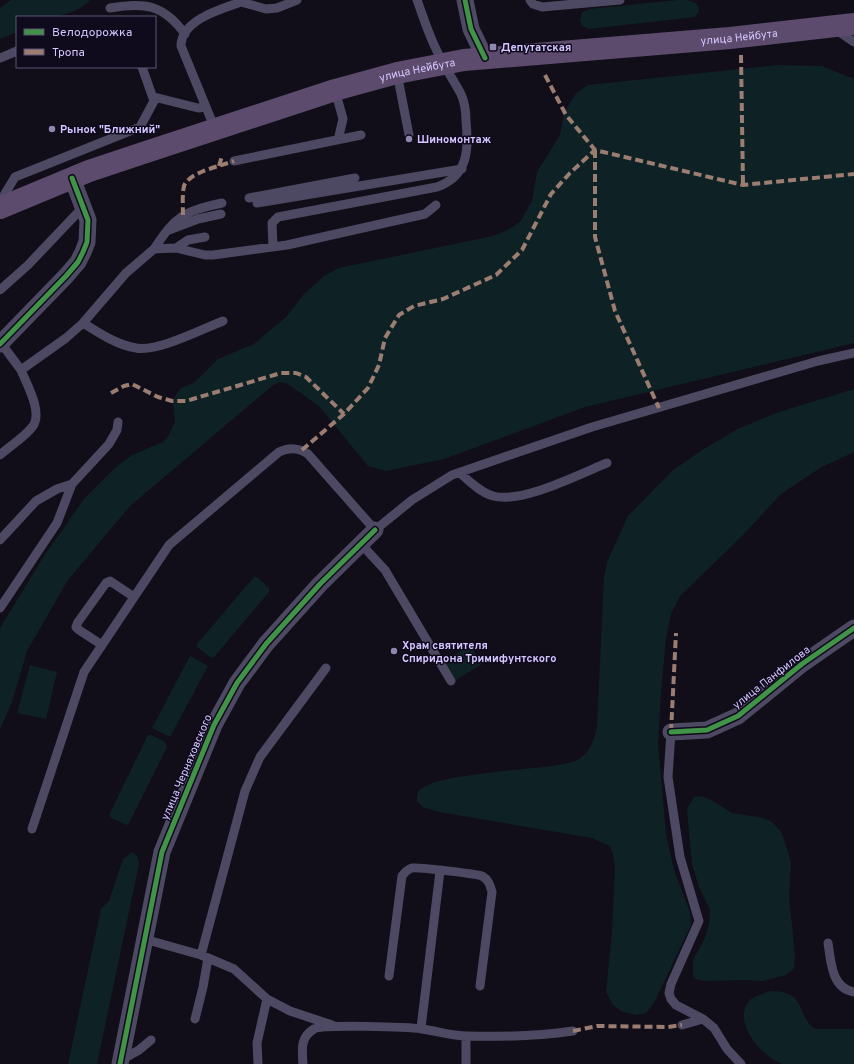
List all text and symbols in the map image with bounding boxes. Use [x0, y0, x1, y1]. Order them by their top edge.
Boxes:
legend [16, 16, 156, 68]
text: Велодорожка [52, 25, 132, 41]
street label: улица Нейбута [700, 27, 779, 48]
place label: Депутатская [501, 41, 571, 55]
marker: Депутатская [488, 42, 498, 52]
text: Тропа [52, 45, 85, 61]
street label: улица Нейбута [378, 56, 457, 86]
place label: Рынок "Ближний" [60, 123, 160, 137]
marker: Рынок "Ближний" [47, 124, 57, 134]
place label: Шиномонтаж [417, 133, 492, 147]
marker: Шиномонтаж [404, 134, 414, 144]
place label: Храм святителя Спиридона Тримифунтского [402, 639, 556, 666]
street label: улица Панфилова [730, 643, 813, 712]
marker: Храм святителя Спиридона Тримифунтского [389, 646, 399, 656]
street label: улица Черняховского [158, 712, 216, 822]

